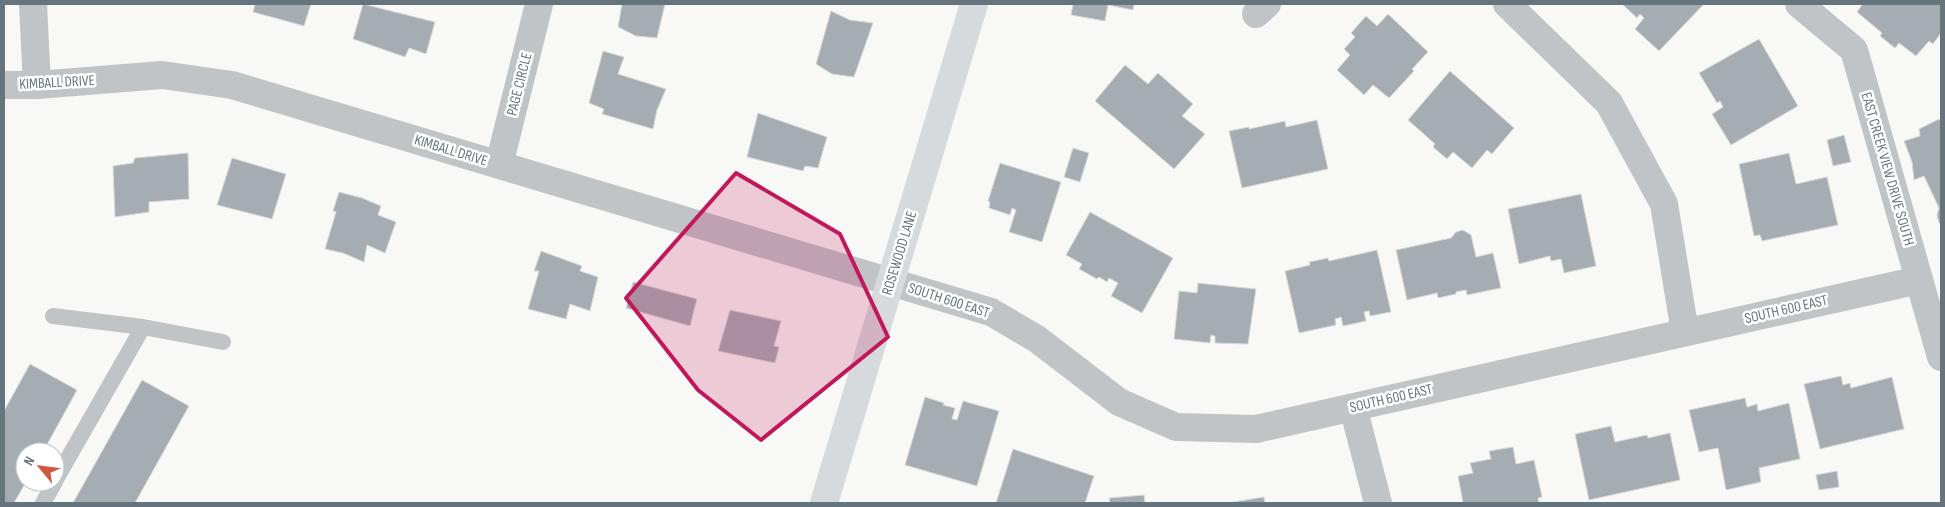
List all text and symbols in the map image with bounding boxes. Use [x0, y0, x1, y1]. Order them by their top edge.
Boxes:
street label: PAGE CIRCLE [502, 51, 537, 118]
street label: KIMBALL DRIVE [19, 71, 95, 94]
street label: EAST CREEK VIEW DRIVE SOUTH [1857, 90, 1919, 248]
street label: KIMBALL DRIVE [412, 130, 490, 171]
street label: ROSEWOOD LANE [878, 209, 921, 297]
street label: SOUTH 600 EAST [906, 278, 992, 323]
street label: SOUTH 600 EAST [1743, 291, 1829, 328]
street label: SOUTH 600 EAST [1348, 380, 1434, 417]
north arrow [15, 442, 65, 492]
text: N [20, 454, 38, 468]

